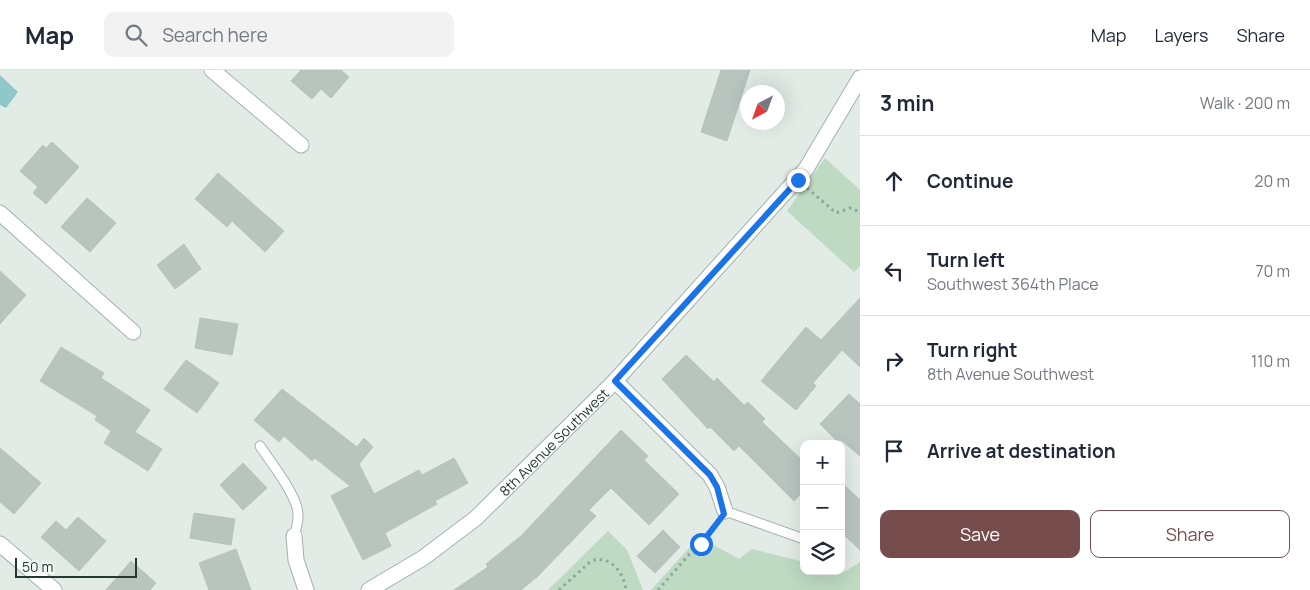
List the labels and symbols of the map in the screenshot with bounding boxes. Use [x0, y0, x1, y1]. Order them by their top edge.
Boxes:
north arrow [740, 85, 785, 130]
route end [787, 169, 810, 192]
street label: 8th Avenue Southwest [495, 383, 613, 500]
route start [690, 533, 713, 556]
scale bar [15, 555, 138, 578]

